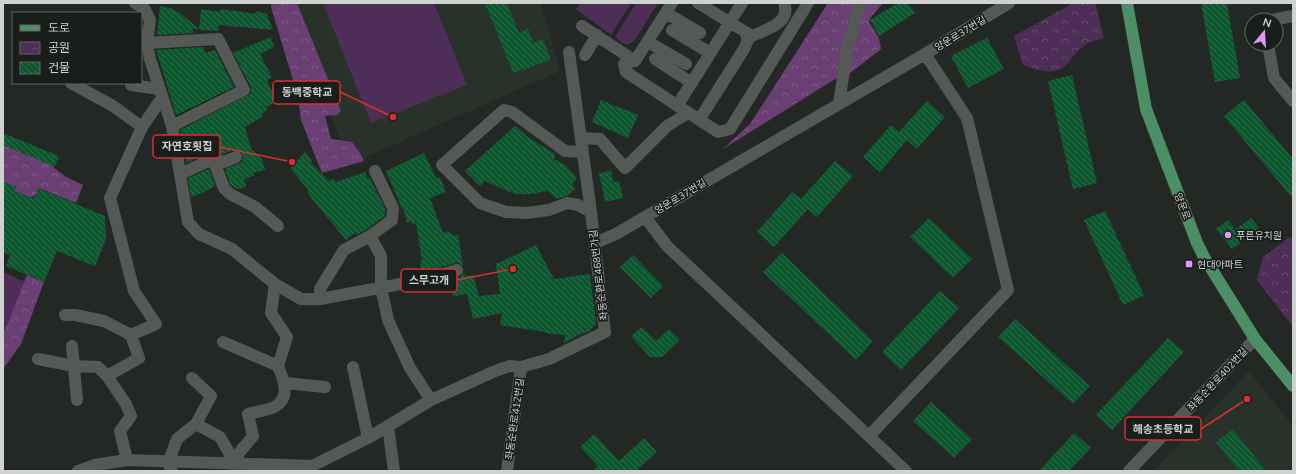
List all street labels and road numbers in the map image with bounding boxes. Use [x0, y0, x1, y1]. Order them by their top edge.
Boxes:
street label: 양운로37번길 [932, 13, 988, 54]
street label: 양운로37번길 [652, 176, 708, 217]
street label: 양운로 [1172, 191, 1194, 221]
street label: 좌동순환로468번가길 [586, 229, 611, 321]
street label: 좌동순환로402번길 [1185, 345, 1250, 414]
street label: 좌동순환로412번길 [502, 377, 527, 461]

